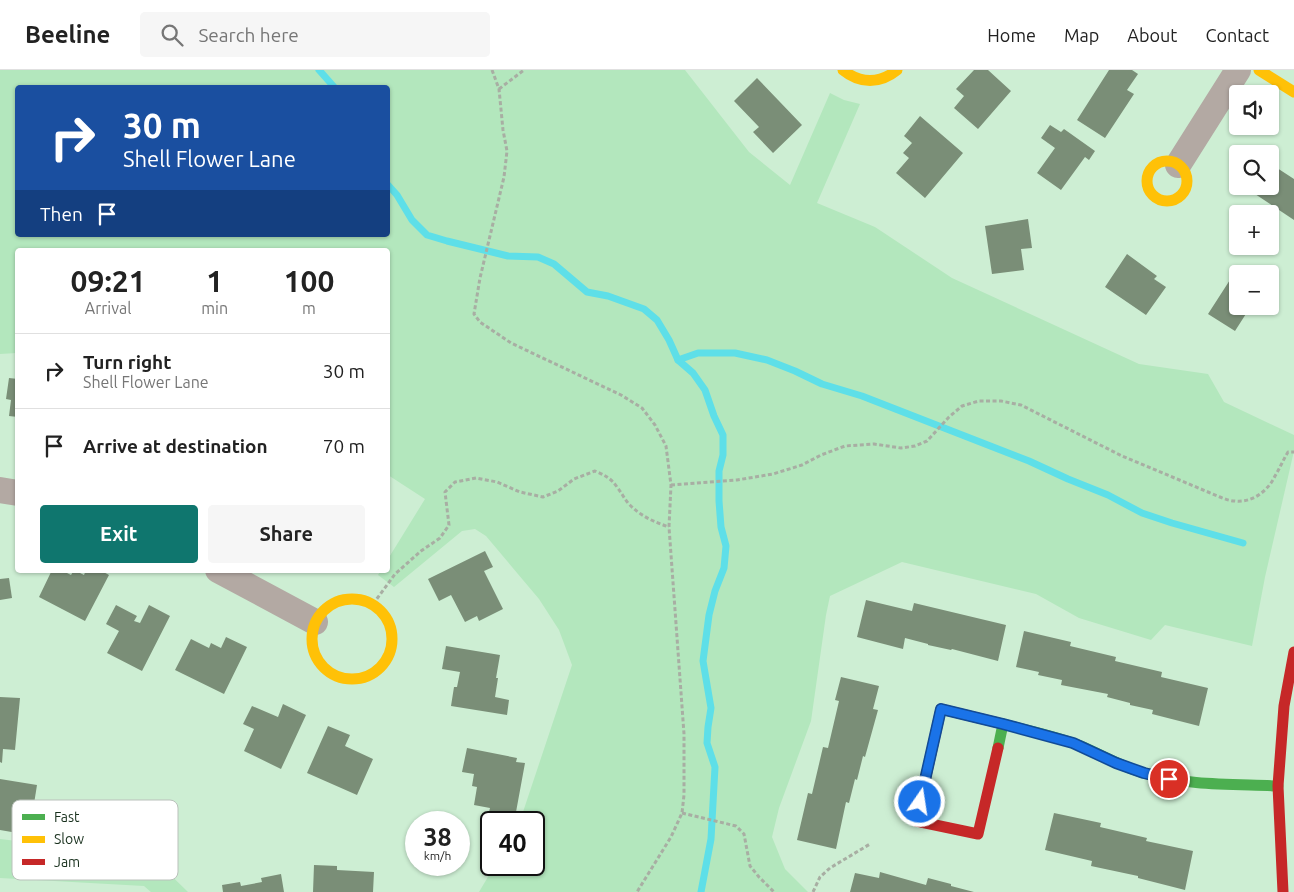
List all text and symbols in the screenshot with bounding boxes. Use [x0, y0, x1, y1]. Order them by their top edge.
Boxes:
search box [140, 12, 490, 57]
text: Beeline [25, 21, 110, 48]
icon: search [158, 21, 186, 49]
text: Search here [198, 24, 299, 46]
text: Home [987, 25, 1036, 45]
text: Map [1064, 25, 1099, 45]
text: About [1127, 25, 1177, 45]
text: Contact [1205, 25, 1269, 45]
map controls [1229, 85, 1279, 315]
button: sound [1229, 85, 1279, 135]
icon: right [40, 105, 105, 170]
text: 30 m [123, 105, 201, 145]
button: search [1229, 145, 1279, 195]
text: Shell Flower Lane [123, 146, 296, 171]
icon: arrive [93, 200, 121, 228]
text: Then [40, 203, 83, 225]
button: + [1229, 205, 1279, 255]
text: 09:21 [71, 264, 146, 298]
text: 1 [206, 264, 223, 298]
text: 100 [284, 264, 334, 298]
button: − [1229, 265, 1279, 315]
text: Arrival [85, 299, 131, 317]
text: min [201, 299, 228, 317]
text: m [302, 299, 316, 317]
text: Turn right [83, 351, 171, 373]
icon: right [40, 357, 68, 385]
text: 30 m [323, 360, 365, 382]
text: Shell Flower Lane [83, 373, 209, 391]
icon: arrive [40, 432, 68, 460]
text: Arrive at destination [83, 435, 268, 457]
text: 70 m [323, 435, 365, 457]
button: Exit [40, 505, 198, 563]
button: Share [208, 505, 365, 563]
pin [1148, 758, 1190, 800]
icon: arrive [1155, 765, 1183, 793]
position arrow [893, 775, 945, 827]
legend [12, 800, 178, 880]
text: Fast [54, 809, 80, 825]
speed limit sign: 40 [480, 811, 545, 876]
text: 38 [423, 823, 452, 851]
text: Slow [54, 831, 84, 847]
text: km/h [424, 849, 451, 862]
text: Jam [54, 854, 80, 870]

